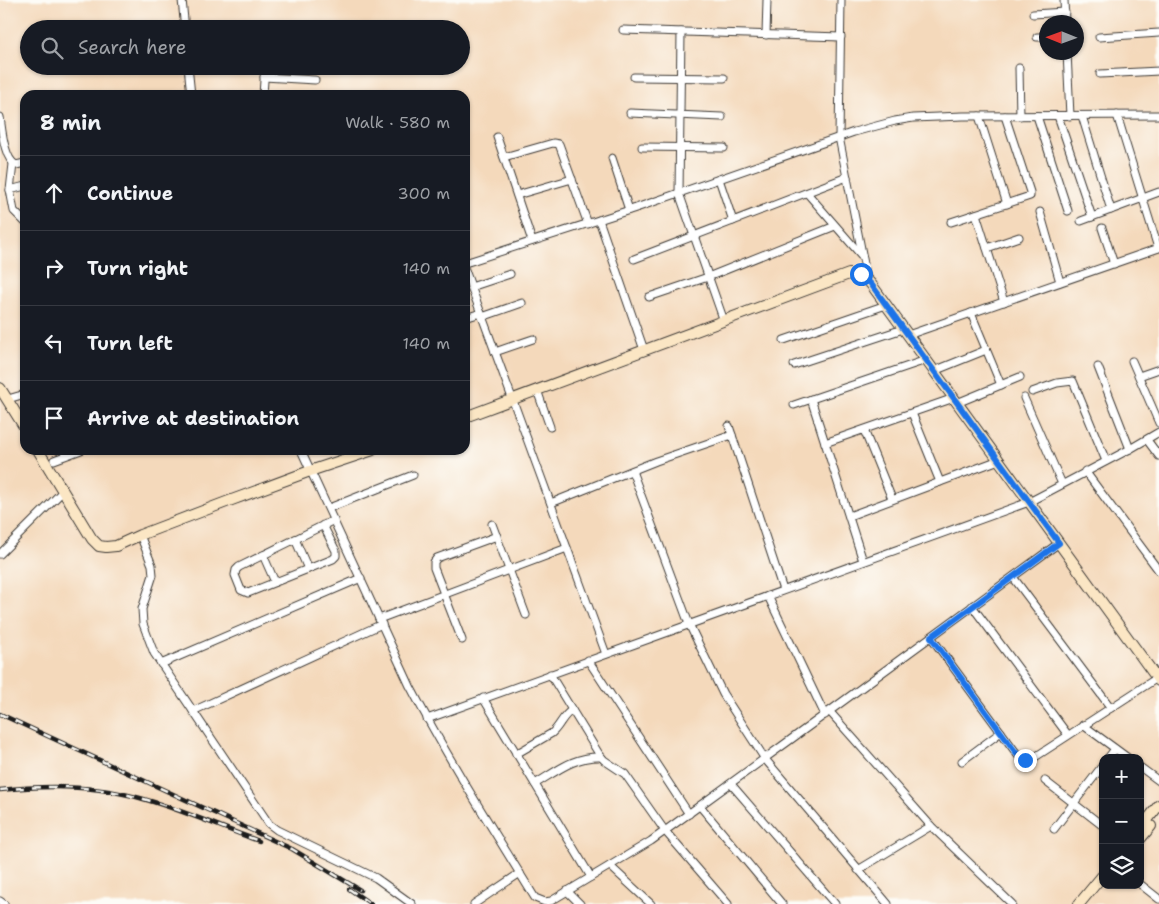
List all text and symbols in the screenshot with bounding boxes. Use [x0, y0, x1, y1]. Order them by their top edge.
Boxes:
north arrow [1039, 15, 1084, 60]
search box [20, 20, 470, 75]
icon: search [38, 34, 66, 62]
text: Search here [78, 35, 187, 60]
text: 8 min [40, 109, 101, 137]
text: Walk · 580 m [345, 112, 450, 133]
icon: ahead [40, 179, 68, 207]
text: Continue [87, 181, 173, 206]
text: 300 m [398, 183, 450, 204]
icon: right [40, 254, 68, 282]
text: Turn right [87, 256, 188, 281]
text: 140 m [403, 258, 450, 279]
route start [850, 263, 873, 286]
icon: left [40, 329, 68, 357]
text: Turn left [87, 331, 173, 356]
text: 140 m [403, 333, 450, 354]
icon: arrive [40, 404, 68, 432]
text: Arrive at destination [87, 406, 299, 431]
route end [1014, 749, 1037, 772]
map controls [1099, 754, 1144, 889]
button: + [1099, 754, 1144, 799]
button: − [1099, 799, 1144, 844]
button: layers [1099, 844, 1144, 889]

